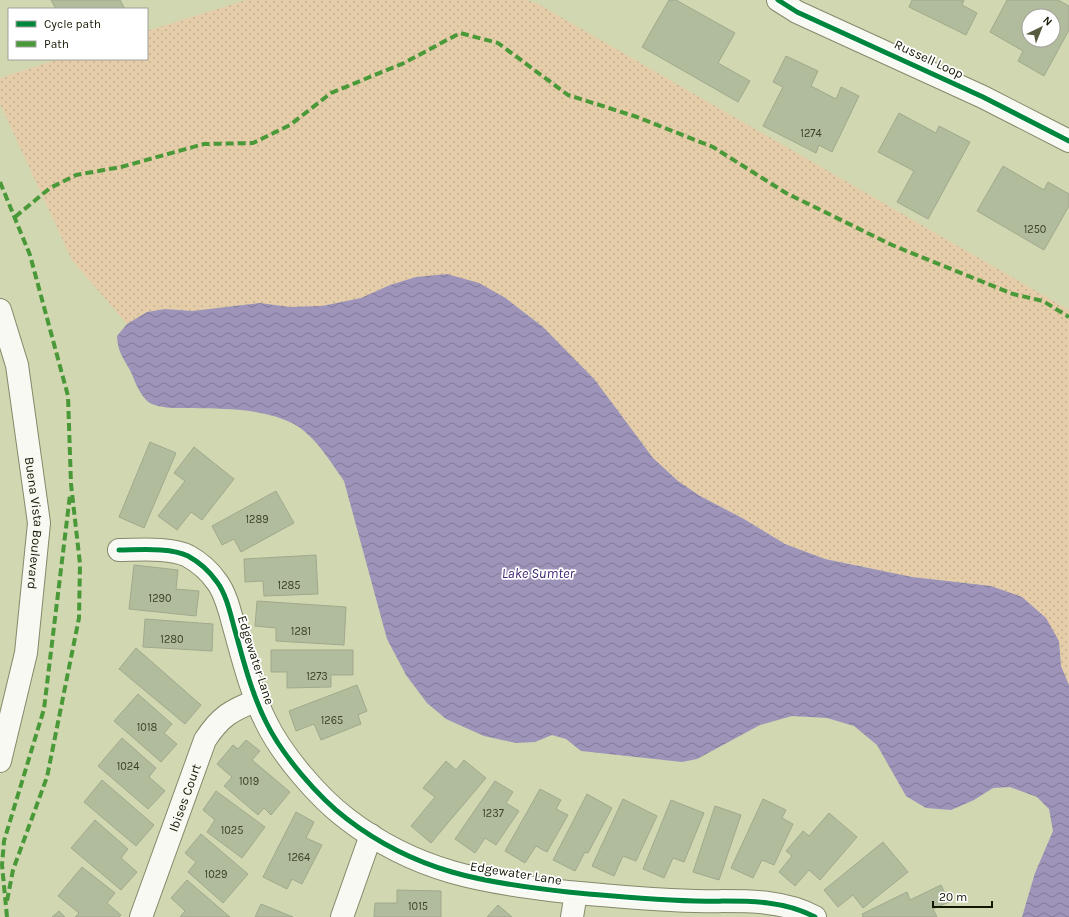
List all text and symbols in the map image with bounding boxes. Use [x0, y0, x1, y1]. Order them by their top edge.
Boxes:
legend [8, 8, 148, 60]
north arrow [1021, 8, 1061, 48]
text: N [1040, 14, 1055, 28]
text: Cycle path [44, 17, 101, 31]
street label: Russell Loop [892, 36, 966, 82]
text: Path [44, 37, 69, 51]
house number: 1274 [800, 127, 822, 140]
house number: 1250 [1024, 223, 1046, 236]
street label: Buena Vista Boulevard [22, 456, 47, 590]
house number: 1289 [245, 513, 269, 526]
water label: Lake Sumter [502, 565, 575, 582]
house number: 1285 [278, 579, 300, 592]
house number: 1290 [149, 592, 171, 605]
street label: Edgewater Lane [235, 614, 278, 707]
house number: 1281 [291, 625, 311, 638]
house number: 1280 [160, 633, 184, 646]
house number: 1273 [306, 670, 328, 683]
house number: 1265 [321, 714, 343, 727]
house number: 1018 [137, 721, 158, 734]
house number: 1024 [117, 760, 139, 773]
street label: Ibises Court [165, 761, 203, 834]
house number: 1019 [239, 775, 259, 788]
house number: 1237 [482, 807, 504, 820]
house number: 1025 [221, 824, 243, 837]
house number: 1264 [288, 851, 310, 864]
street label: Edgewater Lane [469, 858, 563, 888]
house number: 1029 [205, 868, 227, 881]
scale bar [933, 883, 992, 909]
text: 20 m [939, 890, 967, 904]
house number: 1015 [408, 900, 428, 913]

